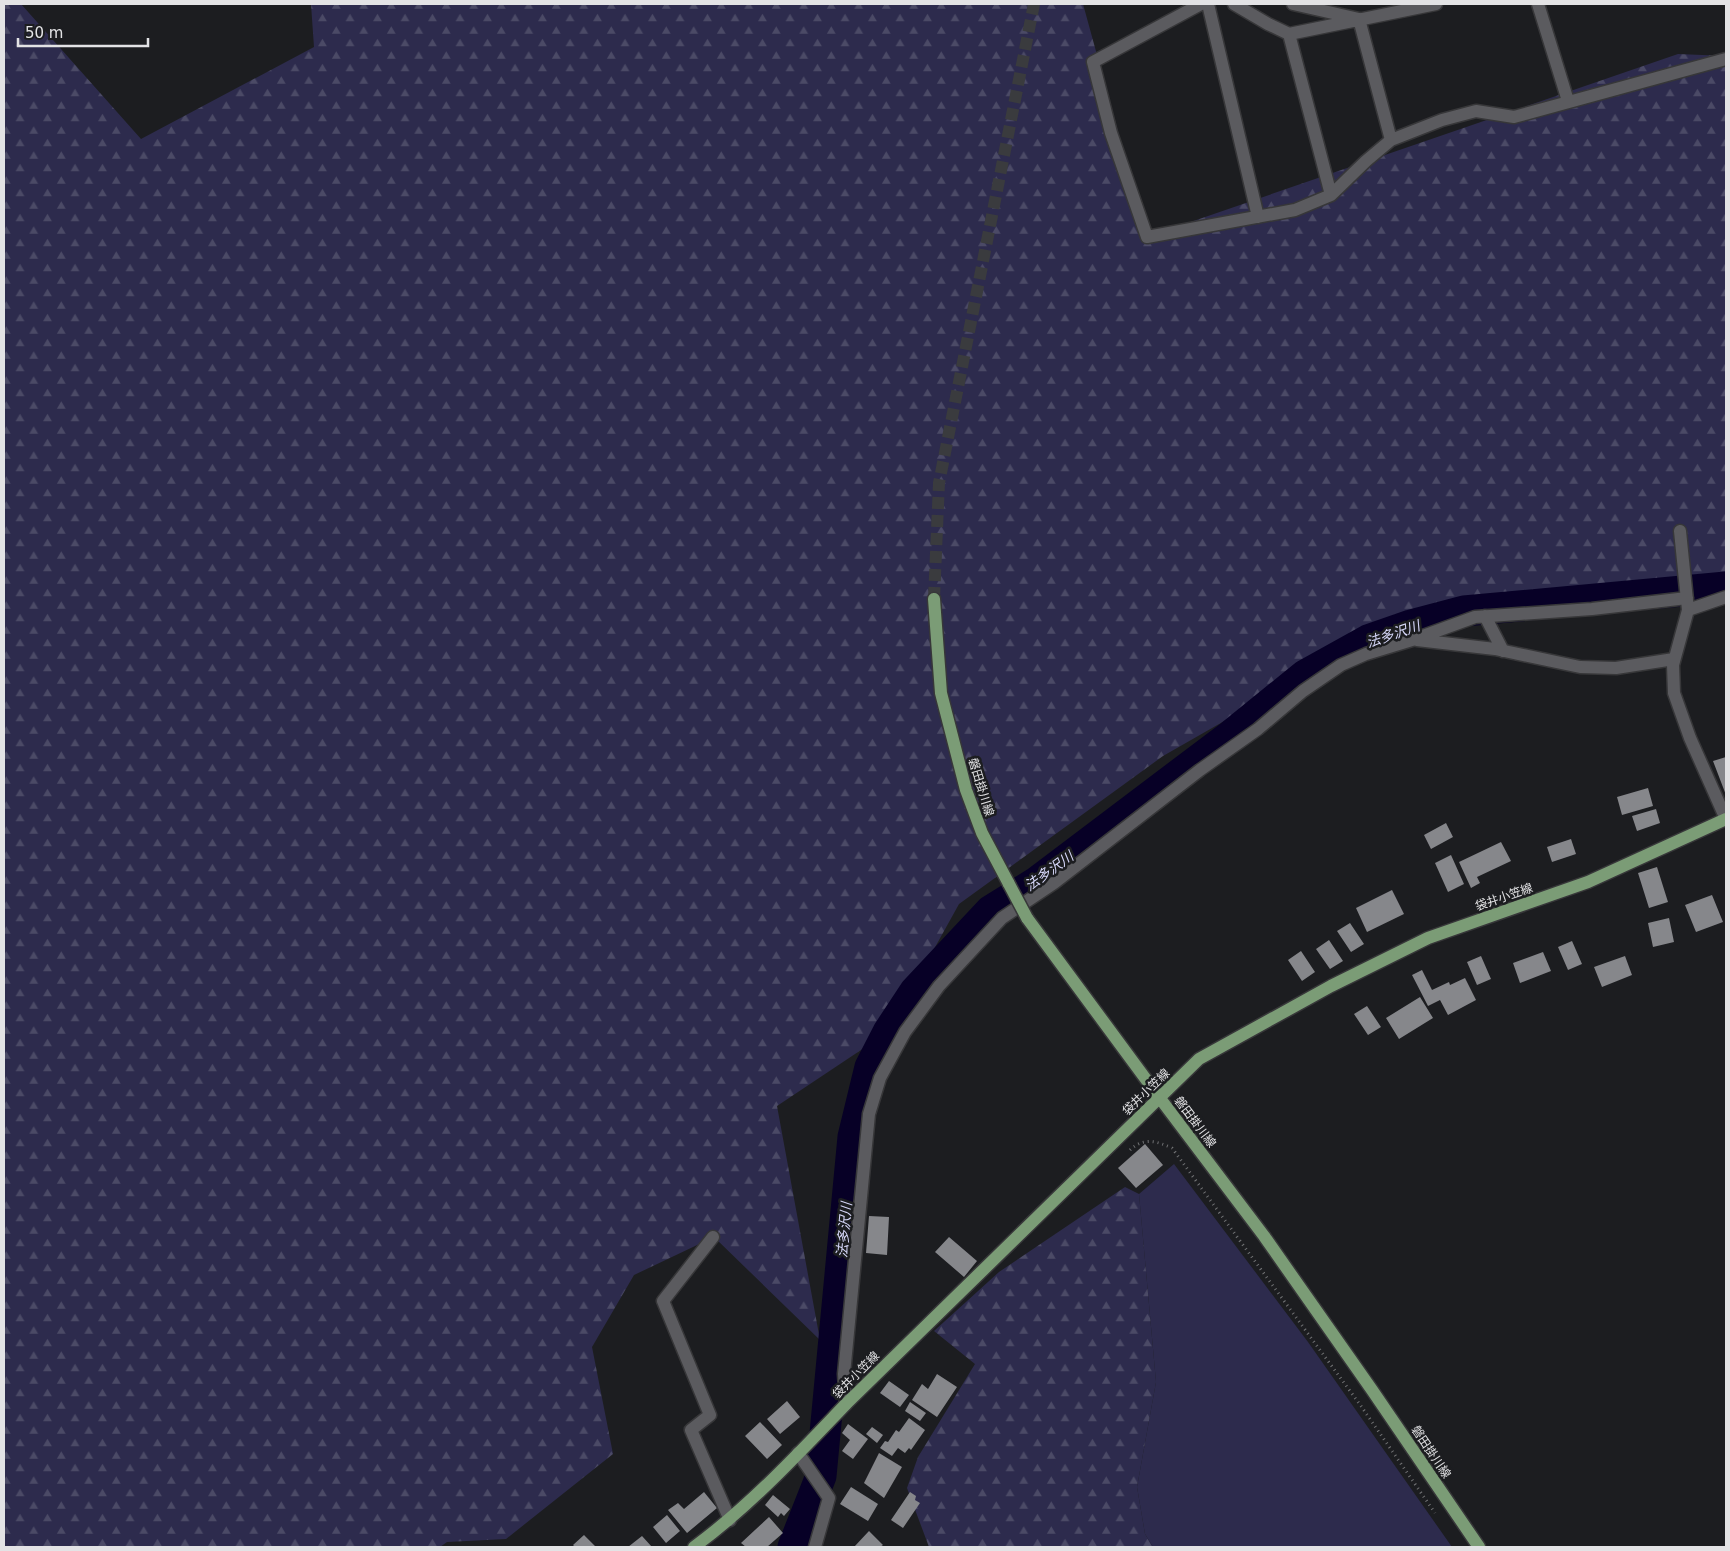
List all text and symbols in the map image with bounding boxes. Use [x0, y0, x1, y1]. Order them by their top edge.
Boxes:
scale bar [18, 15, 148, 47]
text: 50 m [25, 24, 63, 42]
water label: 法多沢川 [1364, 617, 1424, 651]
street label: 磐田掛川線 [966, 756, 996, 818]
water label: 法多沢川 [1022, 847, 1078, 894]
street label: 袋井小笠線 [1472, 881, 1535, 914]
street label: 袋井小笠線 [1119, 1066, 1172, 1119]
street label: 磐田掛川線 [1171, 1094, 1219, 1150]
water label: 法多沢川 [834, 1199, 855, 1259]
street label: 袋井小笠線 [829, 1349, 882, 1402]
street label: 磐田掛川線 [1408, 1423, 1454, 1481]

